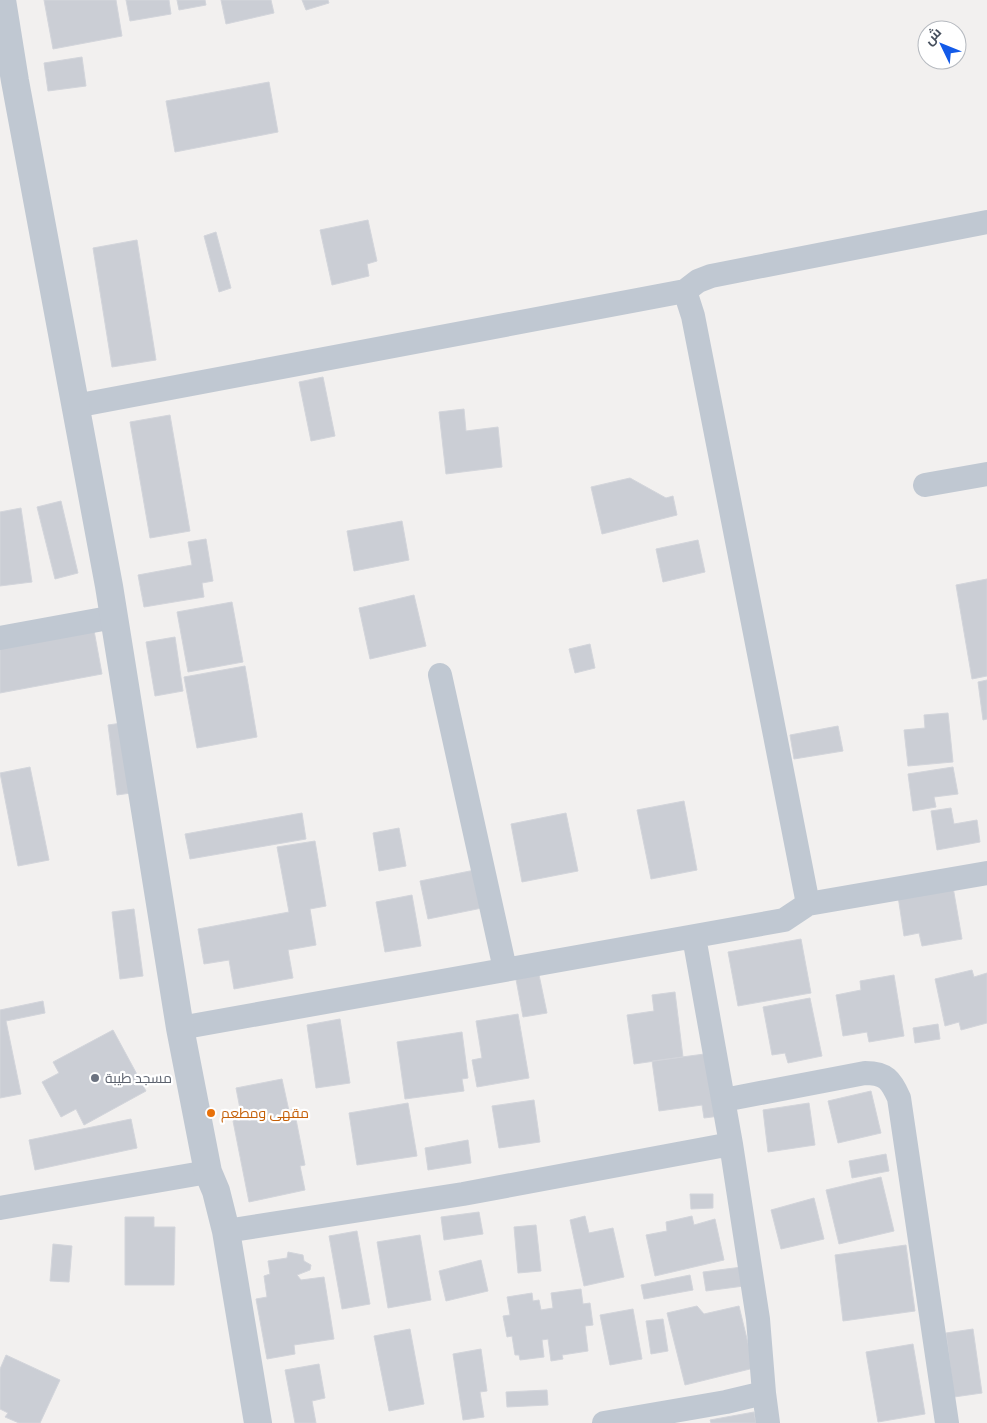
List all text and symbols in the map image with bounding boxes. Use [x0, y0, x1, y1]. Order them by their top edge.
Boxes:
north arrow [917, 20, 967, 70]
text: ش [920, 23, 945, 49]
place label: مسجد طيبة [105, 1069, 172, 1087]
marker: مسجد طيبة [89, 1072, 101, 1084]
place label: مقهى ومطعم [221, 1104, 309, 1123]
marker: مقهى ومطعم [205, 1107, 217, 1119]

